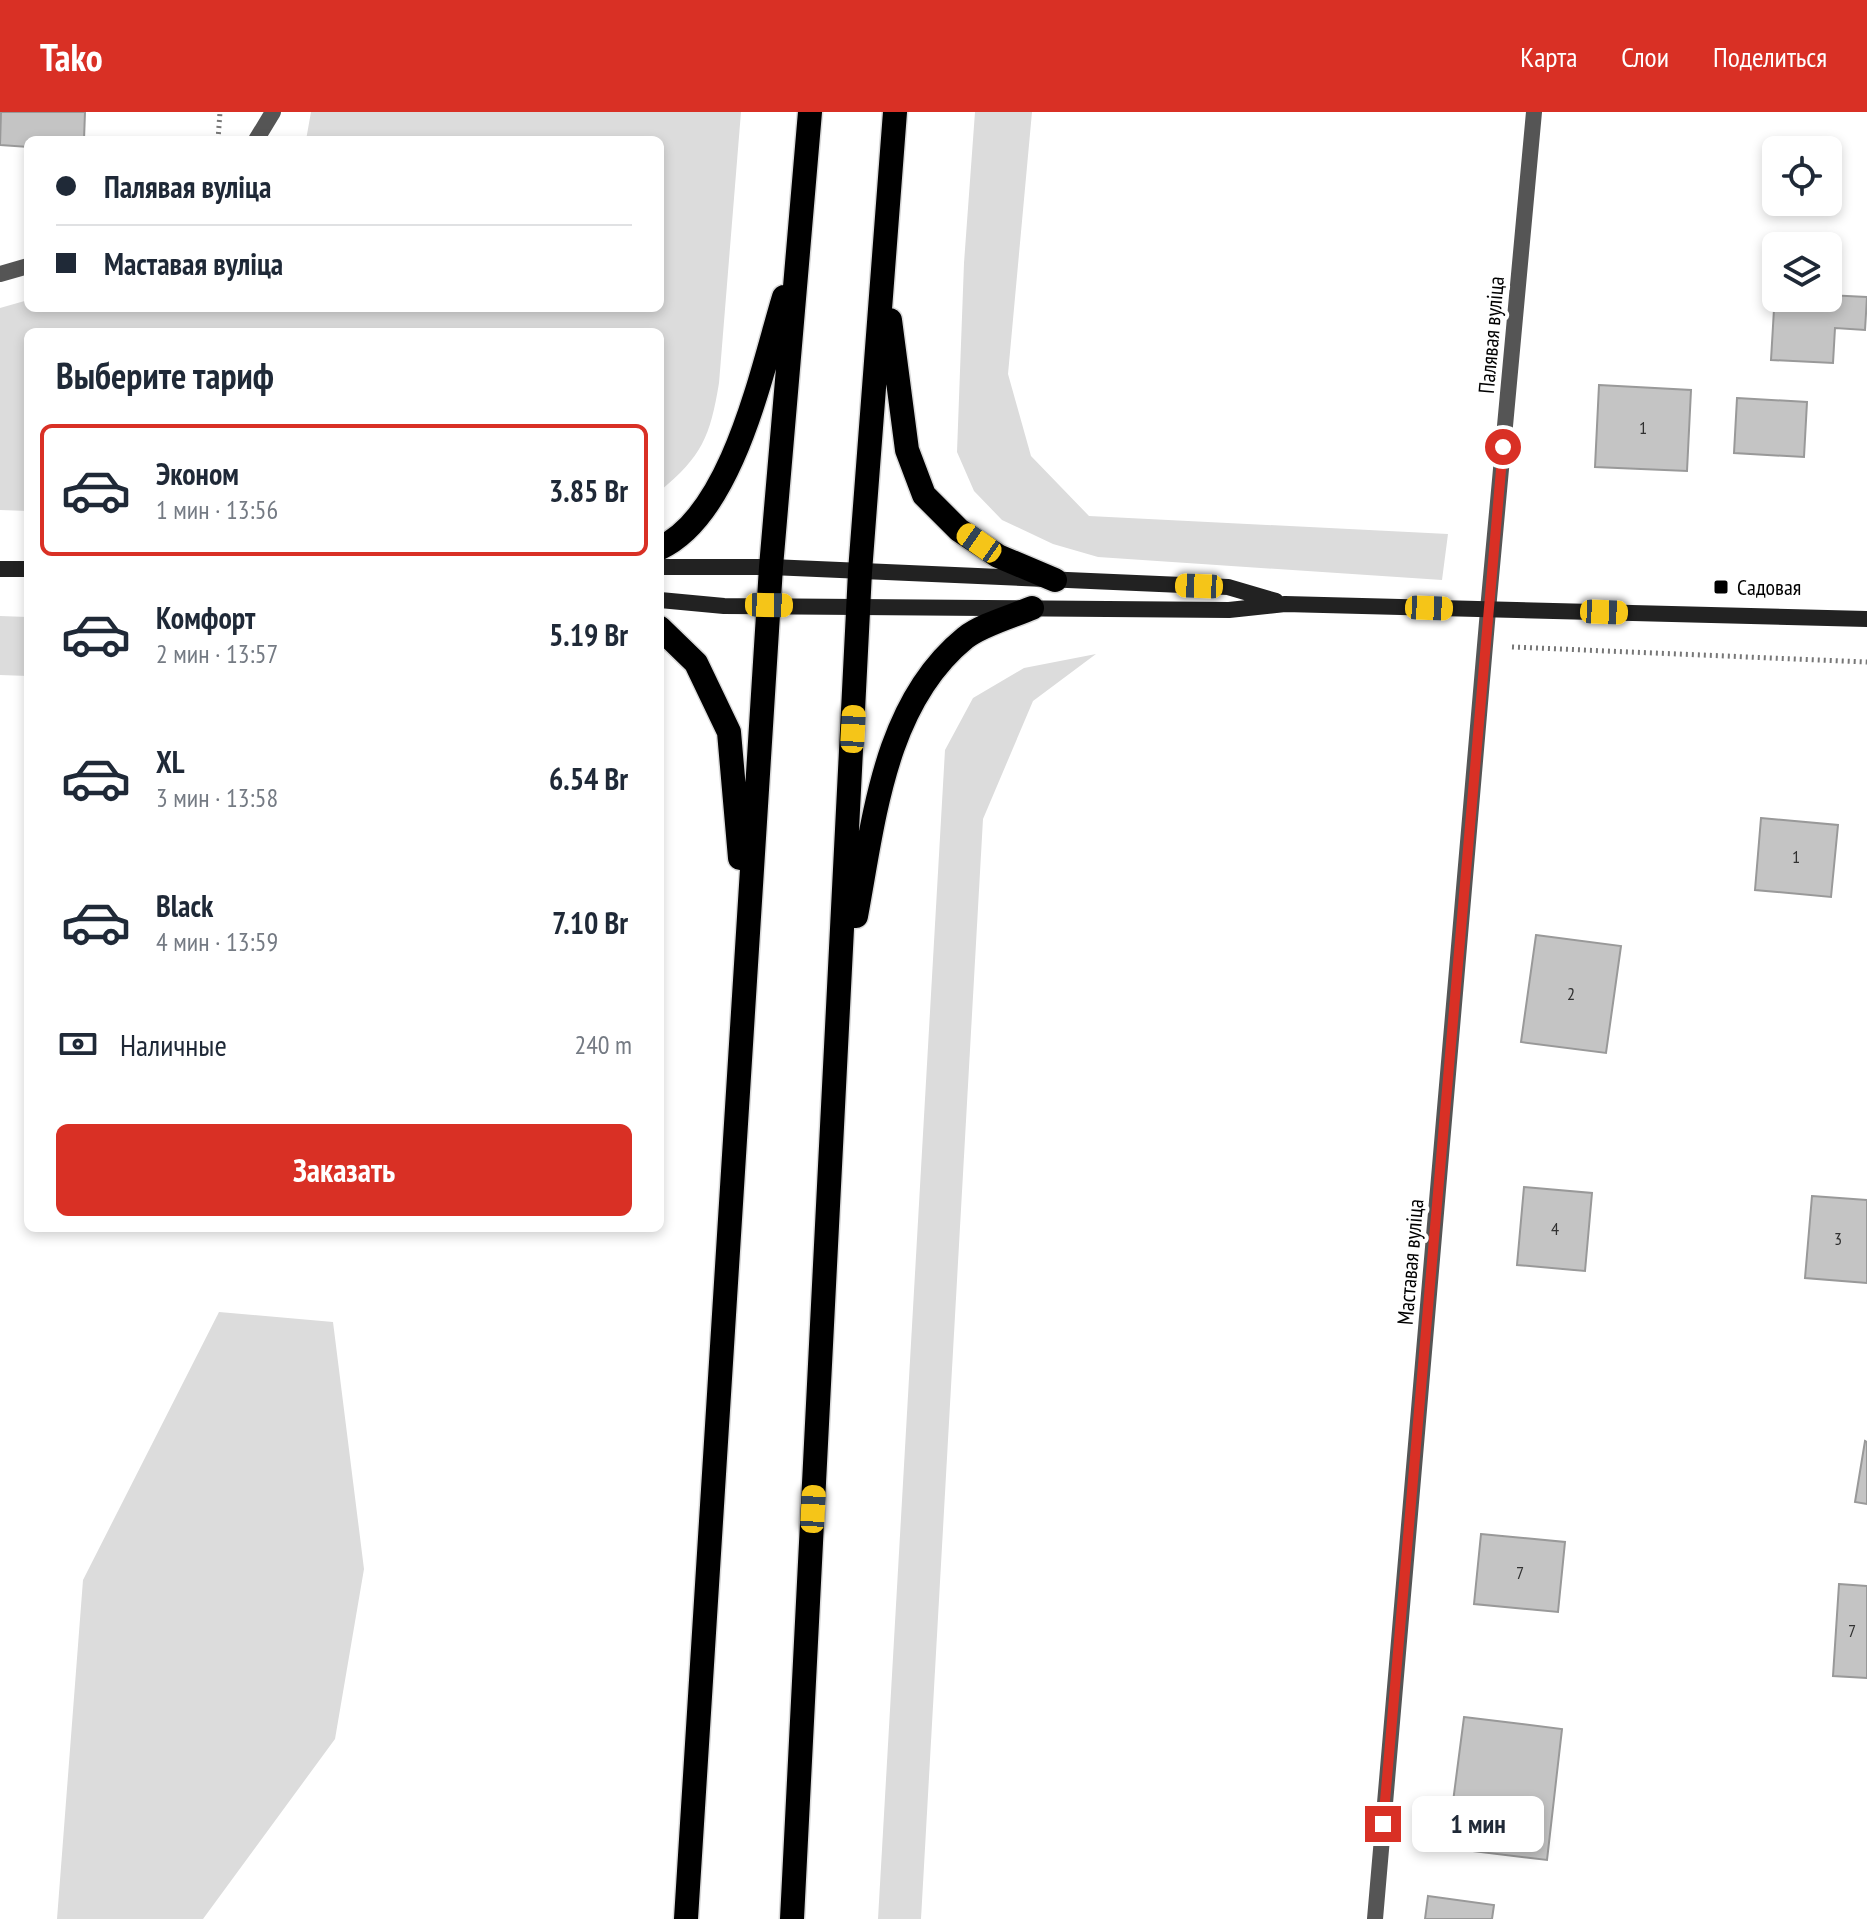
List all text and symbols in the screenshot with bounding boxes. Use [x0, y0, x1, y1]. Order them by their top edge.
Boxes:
text: Tako [40, 32, 103, 81]
text: Карта [1520, 38, 1577, 75]
text: Слои [1621, 38, 1669, 75]
text: Поделиться [1713, 38, 1827, 75]
map controls [1762, 136, 1842, 312]
button: locate [1762, 136, 1842, 216]
text: Палявая вуліца [104, 167, 271, 206]
button: layers [1762, 232, 1842, 312]
text: Маставая вуліца [104, 244, 283, 283]
street label: Палявая вуліца [1472, 275, 1510, 395]
text: Выберите тариф [56, 352, 274, 399]
house number: 1 [1639, 416, 1647, 439]
route start [1485, 429, 1521, 465]
icon: car [60, 454, 132, 526]
text: Эконом [156, 454, 239, 493]
text: 3.85 Br [549, 471, 628, 510]
text: 1 мин · 13:56 [156, 493, 278, 526]
car [952, 519, 1006, 567]
car [1175, 573, 1223, 599]
place label: Садовая [1737, 573, 1801, 601]
marker: Садовая [1712, 578, 1730, 596]
car [745, 593, 793, 617]
car [1405, 595, 1453, 621]
icon: car [60, 598, 132, 670]
text: Комфорт [156, 598, 255, 637]
car [1580, 599, 1628, 625]
text: 5.19 Br [549, 615, 628, 654]
text: 2 мин · 13:57 [156, 637, 278, 670]
car [840, 704, 866, 754]
icon: car [60, 742, 132, 814]
text: XL [156, 742, 185, 781]
text: 6.54 Br [549, 759, 628, 798]
text: 3 мин · 13:58 [156, 781, 278, 814]
house number: 1 [1792, 845, 1800, 868]
icon: car [60, 886, 132, 958]
text: Black [156, 886, 213, 925]
text: 7.10 Br [552, 903, 628, 942]
text: 4 мин · 13:59 [156, 925, 278, 958]
house number: 2 [1567, 982, 1575, 1005]
icon: cash [56, 1022, 100, 1066]
text: Наличные [120, 1025, 227, 1064]
text: 240 m [574, 1028, 632, 1061]
button: Заказать [56, 1124, 632, 1216]
street label: Маставая вуліца [1391, 1198, 1429, 1326]
house number: 4 [1551, 1217, 1559, 1240]
house number: 3 [1834, 1227, 1842, 1250]
car [800, 1484, 826, 1534]
house number: 7 [1516, 1561, 1524, 1584]
house number: 7 [1848, 1619, 1856, 1642]
callout: 1 мин [1411, 1796, 1543, 1852]
route end [1365, 1806, 1401, 1842]
text: 1 мин [1450, 1807, 1506, 1840]

